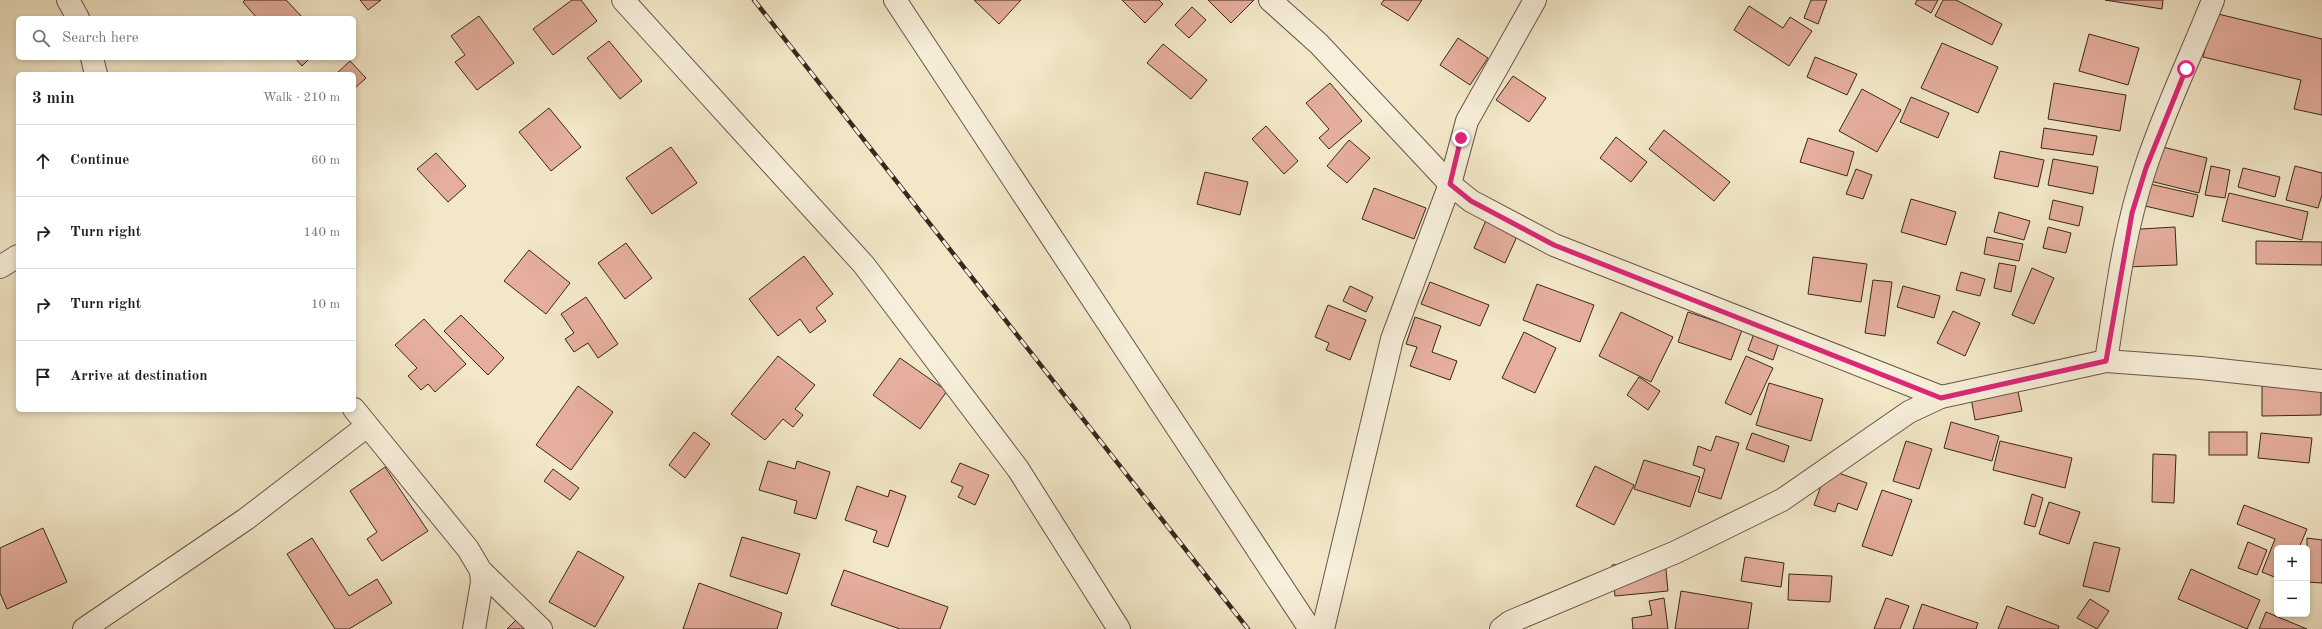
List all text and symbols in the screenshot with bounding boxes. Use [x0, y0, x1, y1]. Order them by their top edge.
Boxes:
search box [16, 16, 356, 60]
icon: search [30, 27, 52, 49]
text: Search here [62, 31, 139, 46]
route start [2177, 60, 2195, 78]
text: 3 min [32, 90, 75, 107]
text: Walk · 210 m [263, 91, 340, 104]
route end [1452, 129, 1470, 147]
icon: ahead [32, 150, 54, 172]
text: Continue [70, 153, 129, 168]
text: 60 m [311, 154, 340, 167]
icon: right [32, 222, 54, 244]
text: Turn right [70, 225, 141, 240]
text: 140 m [303, 226, 340, 239]
icon: right [32, 294, 54, 316]
text: Turn right [70, 297, 141, 312]
text: 10 m [311, 298, 340, 311]
icon: arrive [32, 366, 54, 388]
text: Arrive at destination [70, 369, 208, 384]
map controls [2274, 545, 2310, 617]
button: + [2274, 545, 2310, 581]
button: − [2274, 581, 2310, 617]

